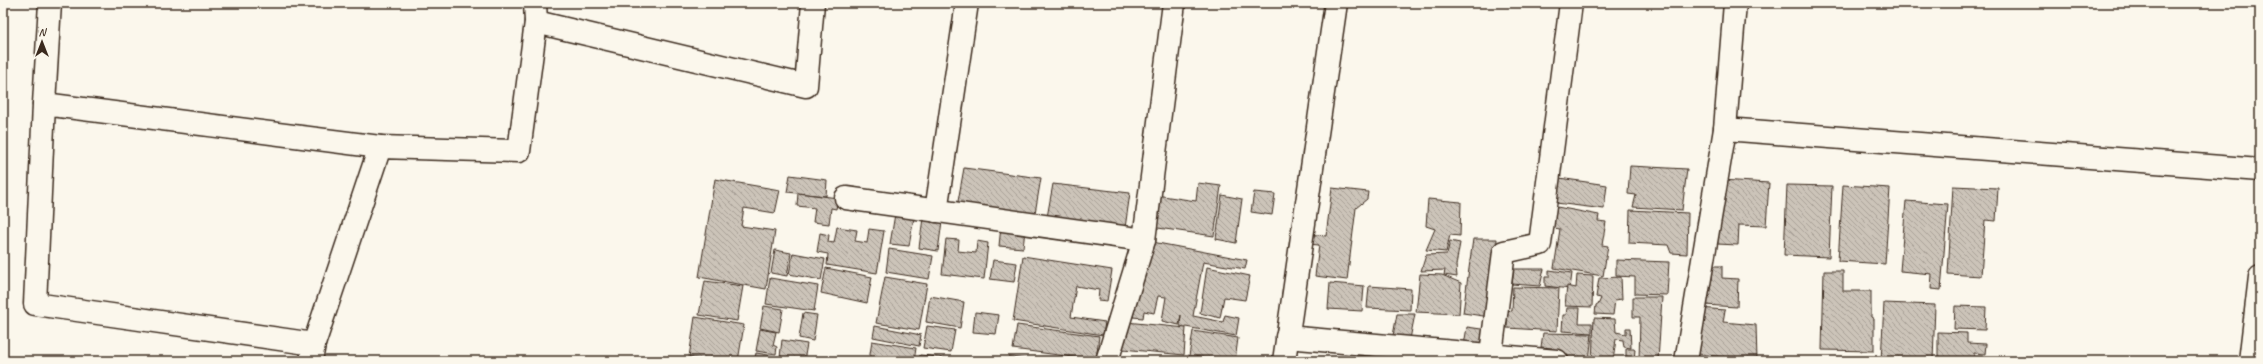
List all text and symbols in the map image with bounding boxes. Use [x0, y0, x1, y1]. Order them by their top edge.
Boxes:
north arrow [22, 22, 62, 62]
text: N [39, 25, 48, 39]

